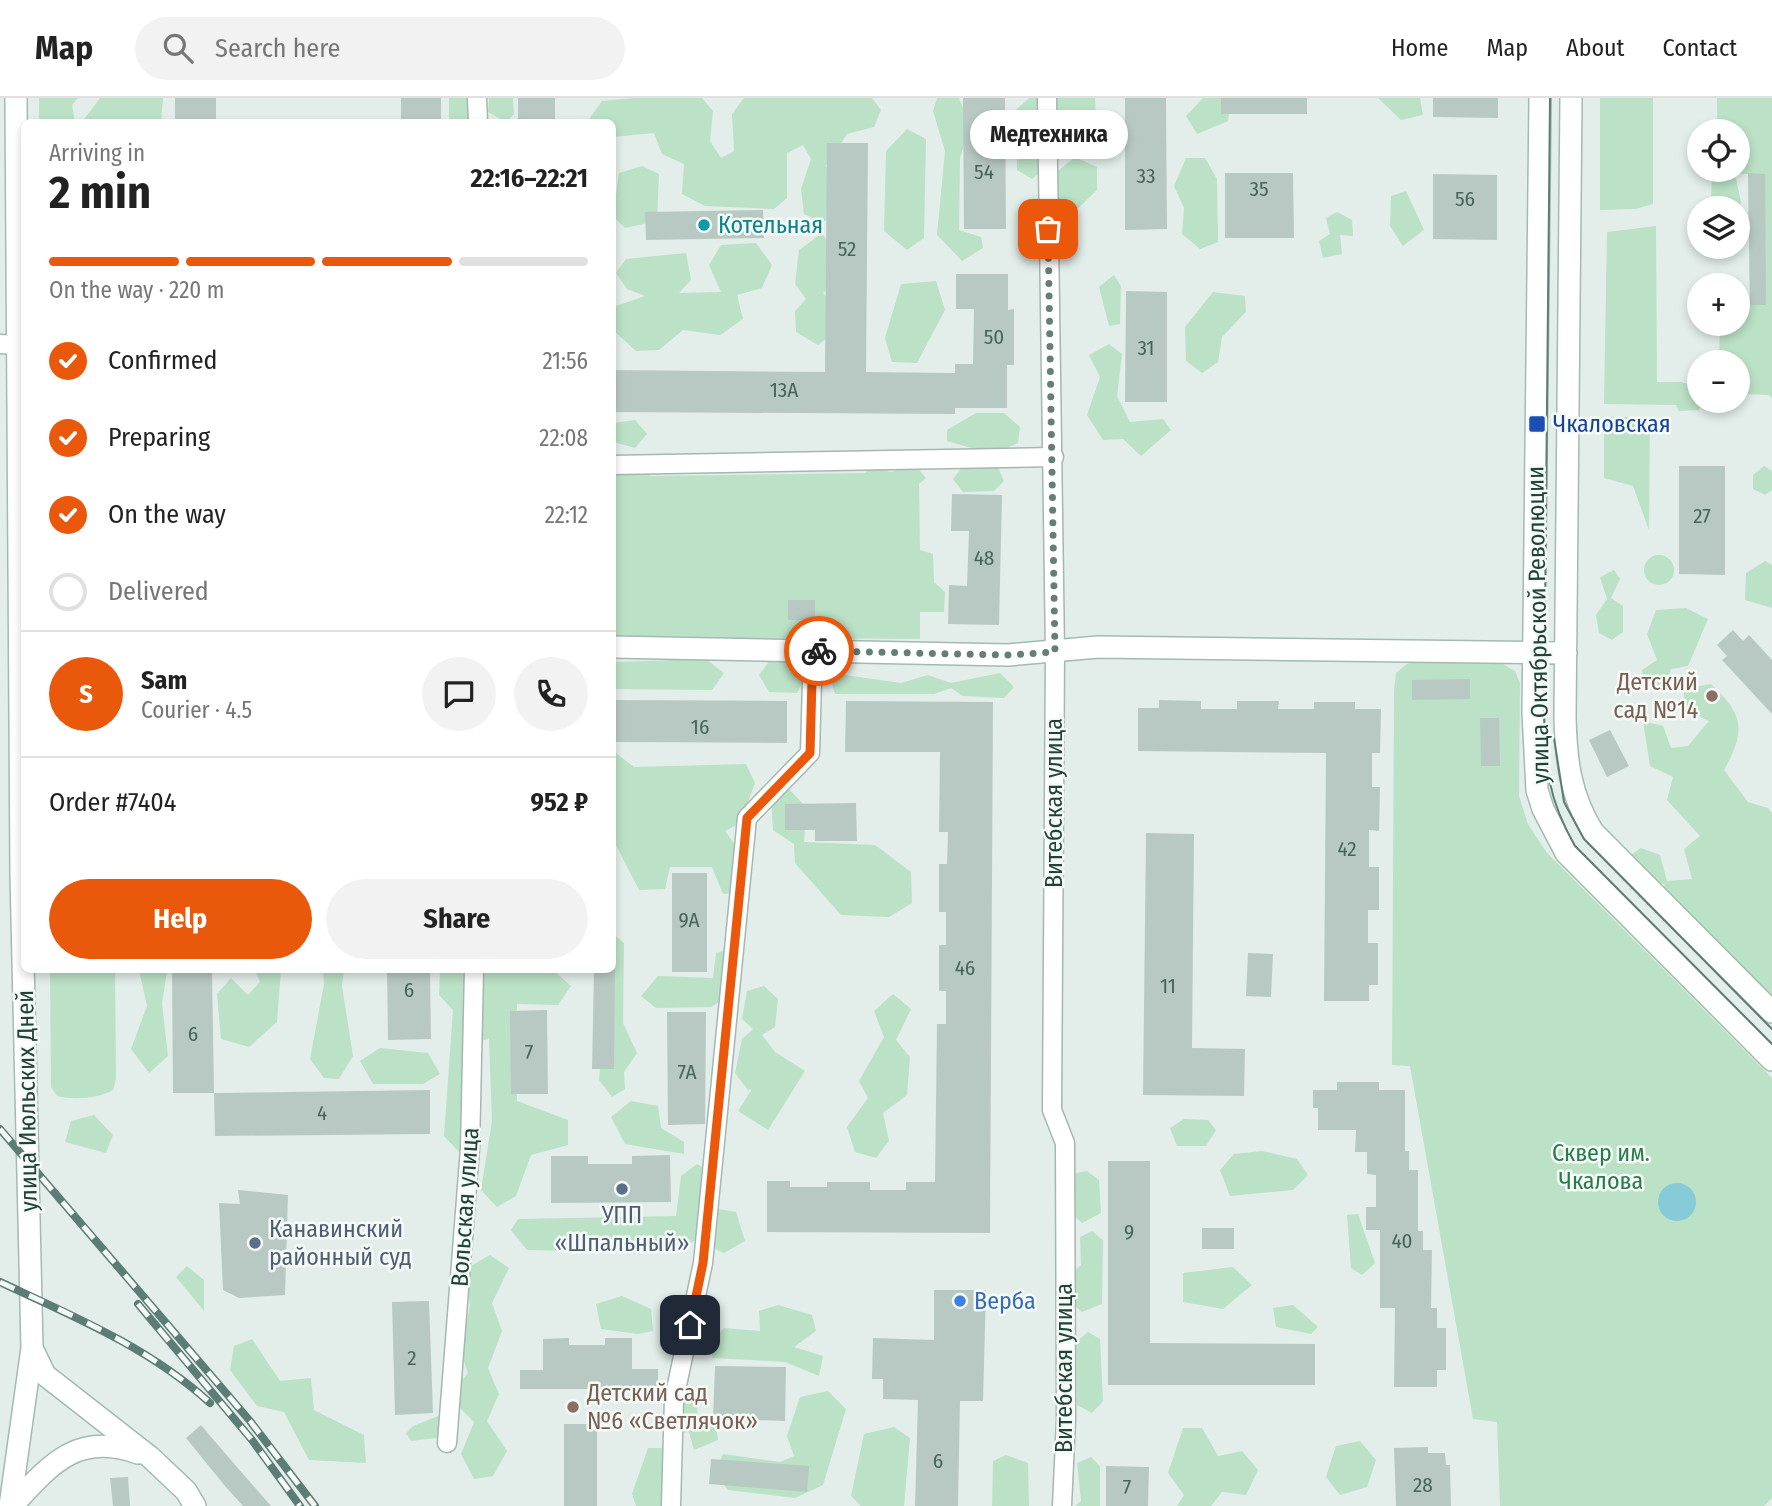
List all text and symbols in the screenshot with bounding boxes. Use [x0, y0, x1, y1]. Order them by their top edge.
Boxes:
search box [135, 17, 625, 80]
text: Map [35, 28, 93, 68]
icon: search [159, 29, 197, 67]
text: Search here [215, 33, 340, 64]
text: Home [1391, 34, 1448, 62]
text: Map [1486, 34, 1528, 62]
text: About [1566, 34, 1624, 62]
text: Contact [1662, 34, 1737, 62]
callout: Медтехника [969, 110, 1127, 159]
map controls [1687, 119, 1750, 413]
button: locate [1687, 119, 1750, 182]
text: Медтехника [990, 120, 1108, 148]
text: Arriving in [49, 139, 145, 167]
house number: 54 [974, 159, 994, 185]
text: 22:16–22:21 [471, 163, 588, 194]
house number: 33 [1137, 163, 1155, 189]
text: 2 min [49, 165, 151, 220]
house number: 35 [1249, 176, 1269, 202]
house number: 56 [1455, 186, 1475, 212]
button: layers [1687, 196, 1750, 259]
pin [1018, 199, 1078, 259]
icon: bag [1029, 210, 1067, 248]
place label: Котельная [718, 211, 823, 239]
marker: Котельная [696, 217, 712, 233]
house number: 52 [838, 236, 856, 262]
button: + [1687, 273, 1750, 336]
text: On the way · 220 m [49, 276, 224, 304]
house number: 50 [984, 324, 1004, 350]
house number: 31 [1137, 335, 1155, 361]
icon: check [49, 342, 87, 380]
text: Confirmed [108, 345, 218, 376]
text: 21:56 [542, 347, 588, 375]
button: − [1687, 350, 1750, 413]
house number: 13А [770, 377, 798, 403]
place label: Чкаловская [1553, 410, 1671, 438]
marker: Чкаловская [1527, 414, 1547, 434]
icon: check [49, 419, 87, 457]
text: Preparing [108, 422, 210, 453]
text: 22:08 [539, 424, 588, 452]
street label: улица Октябрьской Революции [1521, 466, 1555, 784]
icon: check [49, 496, 87, 534]
text: On the way [108, 499, 226, 530]
text: 22:12 [545, 501, 588, 529]
house number: 27 [1693, 503, 1711, 529]
house number: 48 [974, 545, 994, 571]
text: Delivered [108, 576, 209, 607]
courier [784, 616, 854, 686]
icon: bike [800, 632, 838, 670]
button: chat [422, 657, 496, 731]
button: phone [514, 657, 588, 731]
text: Sam [141, 665, 187, 696]
place label: Детский сад №14 [1613, 668, 1698, 724]
text: S [79, 679, 93, 710]
marker: Детский сад №14 [1704, 688, 1720, 704]
text: Courier · 4.5 [141, 696, 252, 724]
house number: 16 [691, 714, 709, 740]
street label: Витебская улица [1040, 718, 1068, 888]
text: Order #7404 [49, 787, 176, 818]
text: 952 ₽ [531, 787, 588, 818]
house number: 42 [1337, 836, 1357, 862]
button: Help [49, 879, 312, 959]
button: Share [326, 879, 588, 959]
house number: 9А [678, 907, 700, 933]
house number: 46 [955, 955, 975, 981]
house number: 11 [1160, 973, 1176, 999]
house number: 6 [404, 977, 414, 1003]
street label: улица Июльских Дней [11, 990, 43, 1212]
house number: 6 [188, 1021, 198, 1047]
house number: 7 [525, 1039, 533, 1065]
house number: 7А [678, 1059, 696, 1085]
house number: 4 [317, 1100, 327, 1126]
street label: Вольская улица [445, 1126, 485, 1288]
park label: Сквер им. Чкалова [1552, 1139, 1650, 1195]
marker: УПП «Шпальный» [614, 1181, 630, 1197]
place label: УПП «Шпальный» [554, 1201, 690, 1257]
place label: Канавинский районный суд [269, 1215, 412, 1271]
house number: 9 [1124, 1219, 1134, 1245]
house number: 40 [1391, 1228, 1413, 1254]
marker: Канавинский районный суд [247, 1235, 263, 1251]
street label: Витебская улица [1050, 1283, 1078, 1453]
place label: Верба [974, 1287, 1036, 1315]
marker: Верба [952, 1293, 968, 1309]
pin [660, 1295, 720, 1355]
icon: home [671, 1306, 709, 1344]
house number: 2 [407, 1345, 417, 1371]
place label: Детский сад №6 «Светлячок» [586, 1379, 758, 1435]
marker: Детский сад №6 «Светлячок» [565, 1399, 581, 1415]
house number: 6 [933, 1448, 943, 1474]
house number: 28 [1413, 1472, 1433, 1498]
house number: 7 [1123, 1474, 1131, 1500]

